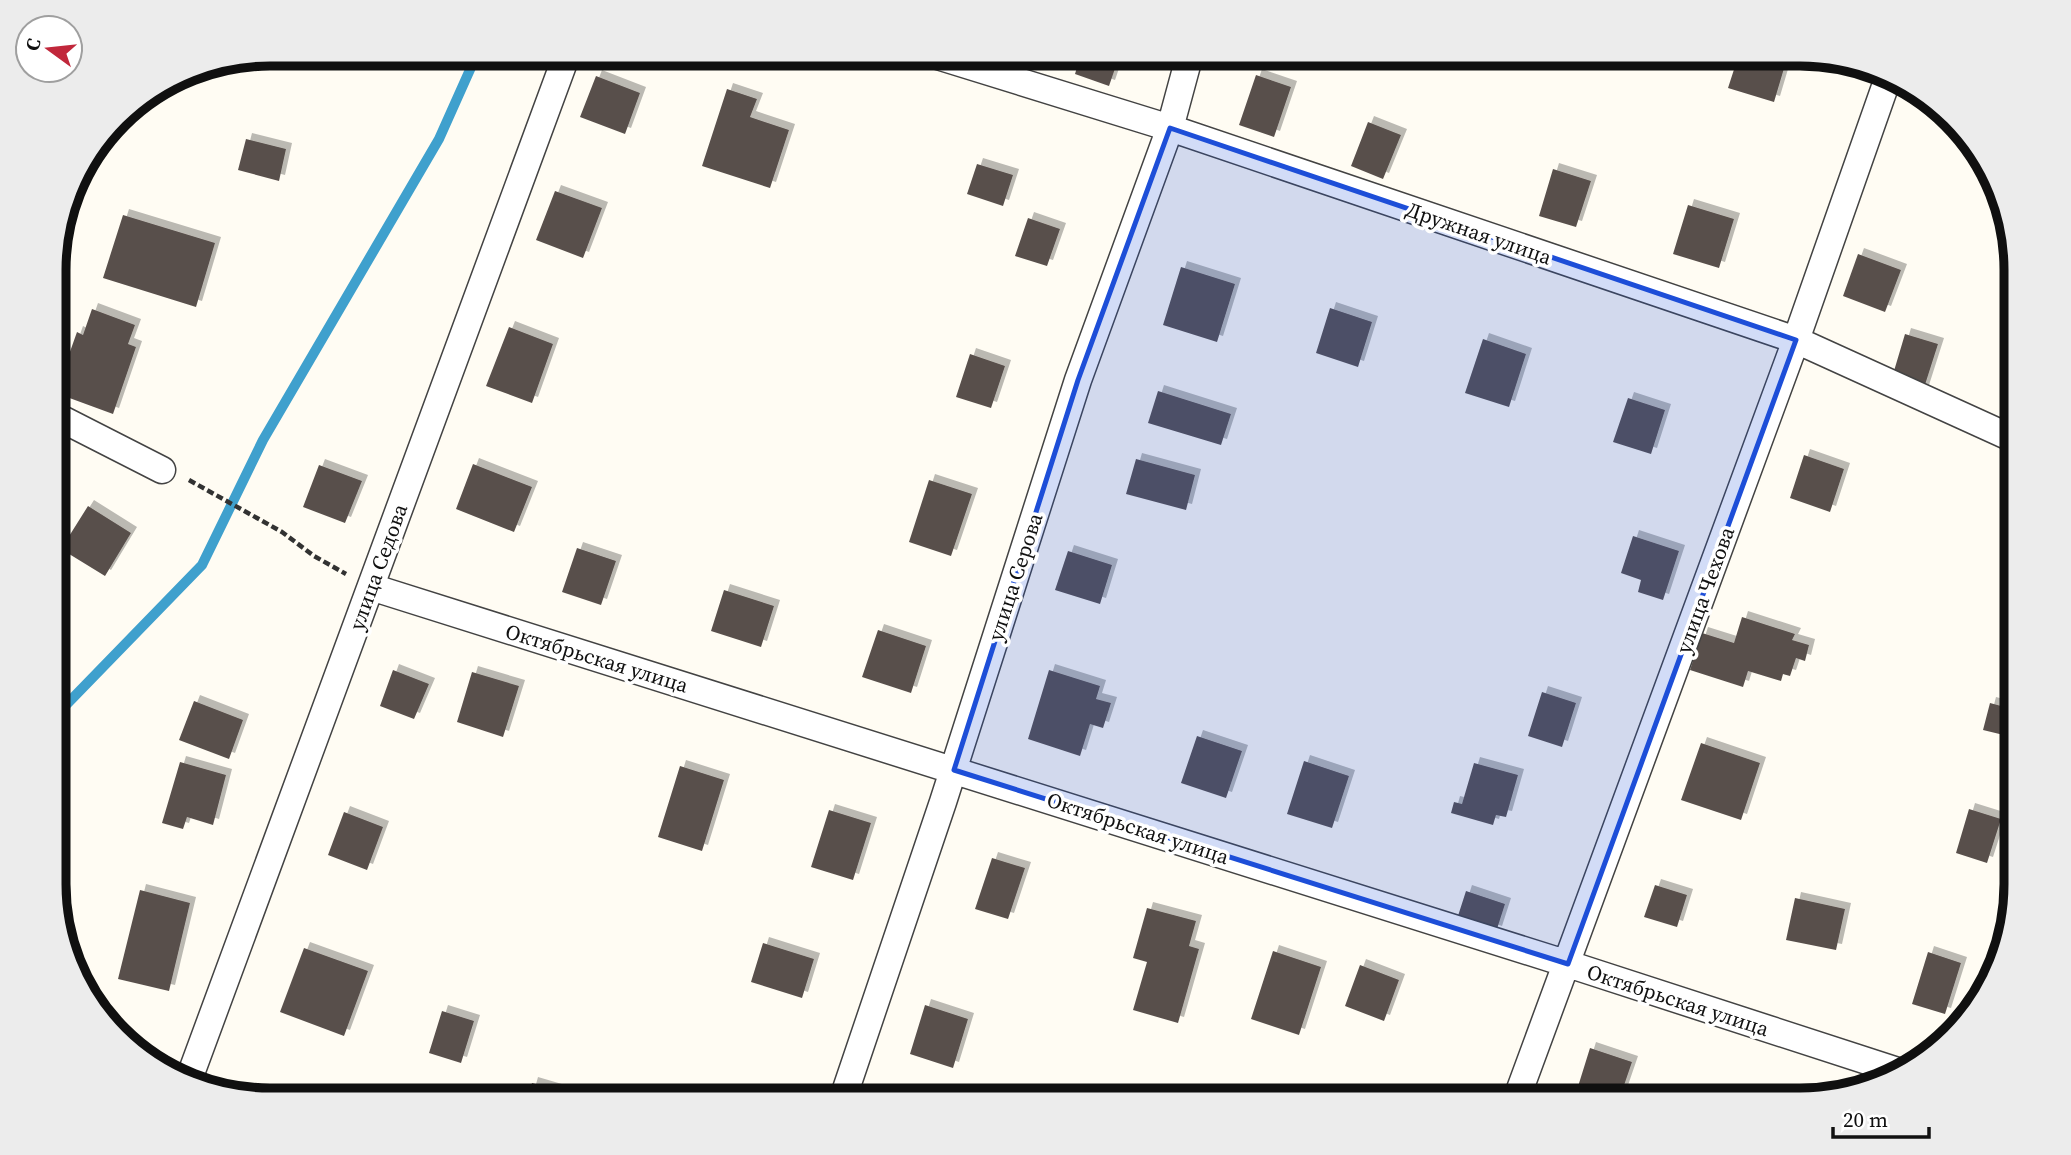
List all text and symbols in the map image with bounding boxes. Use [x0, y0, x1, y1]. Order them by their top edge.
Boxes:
north arrow [14, 14, 84, 84]
text: С [18, 35, 47, 54]
street label: Дружная улица [1402, 195, 1556, 272]
street label: улица Седова [342, 499, 414, 634]
street label: улица Серова [981, 509, 1049, 645]
street label: улица Чехова [1669, 522, 1741, 657]
street label: Октябрьская улица [502, 616, 692, 700]
street label: Октябрьская улица [1043, 785, 1233, 871]
street label: Октябрьская улица [1583, 957, 1773, 1043]
scale bar [1833, 1096, 1929, 1140]
text: 20 m [1843, 1105, 1888, 1134]

